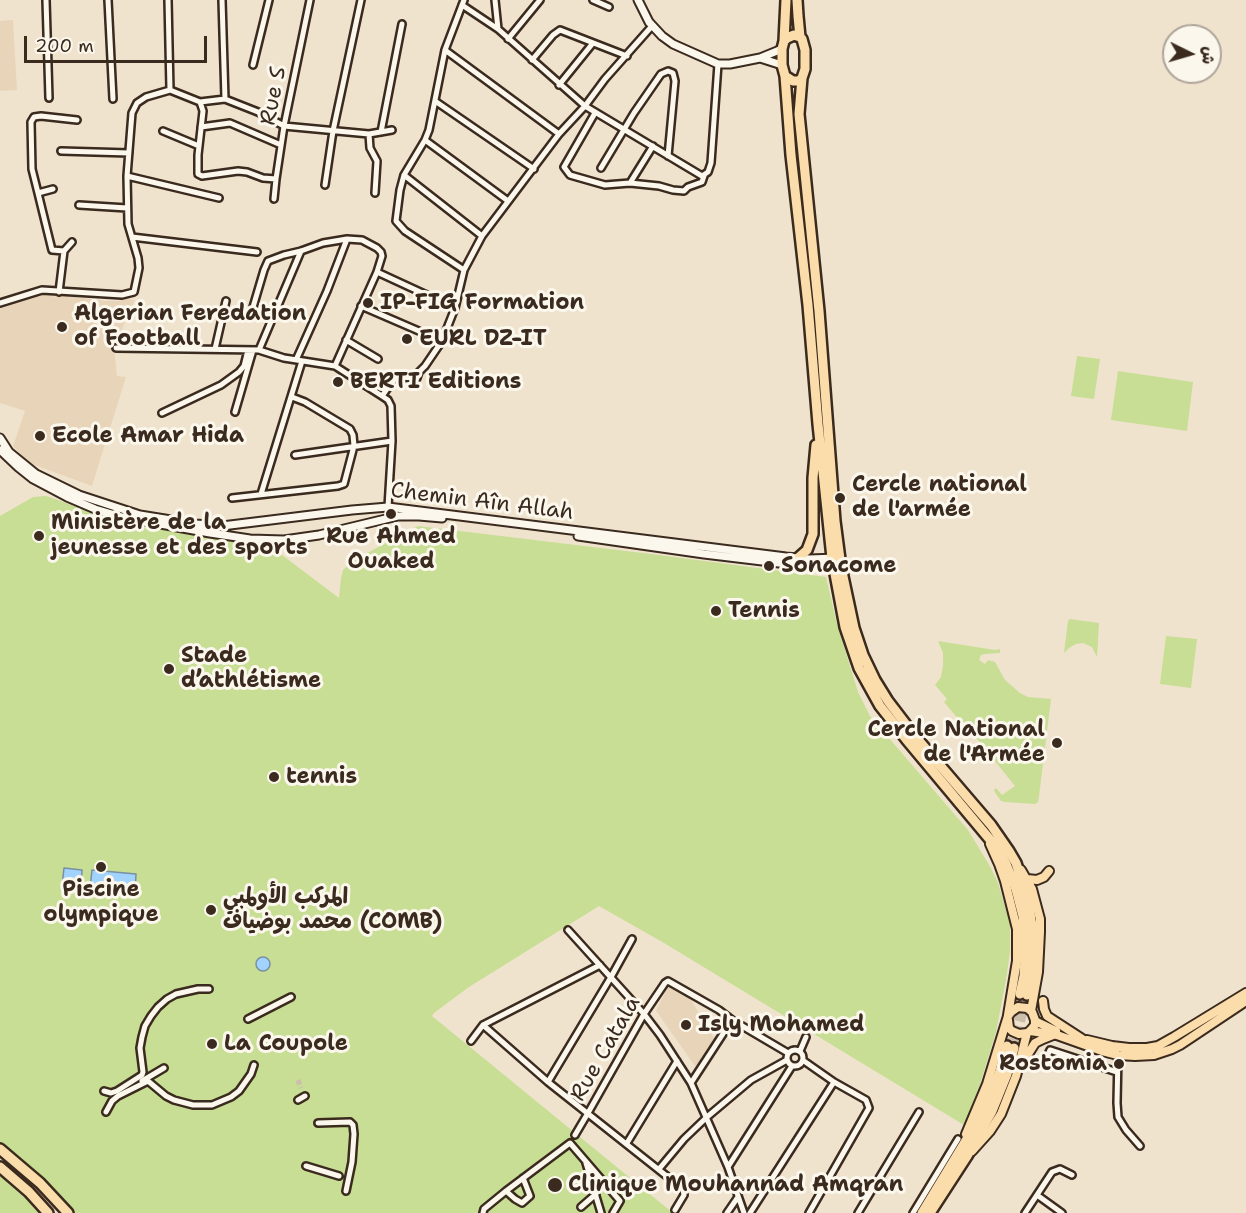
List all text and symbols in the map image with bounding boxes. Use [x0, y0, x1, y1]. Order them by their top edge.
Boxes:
scale bar [27, 24, 210, 62]
north arrow [1162, 24, 1222, 84]
text: 200 m [35, 34, 94, 58]
text: ش [1197, 46, 1220, 65]
street label: Rue S [255, 64, 293, 128]
place label: IP-FIG Formation [380, 290, 584, 316]
marker: IP-FIG Formation [361, 296, 375, 310]
place label: Algerian Feredation of Football [74, 301, 306, 352]
marker: Algerian Feredation of Football [55, 320, 69, 334]
place label: EURL DZ-IT [419, 326, 547, 352]
marker: EURL DZ-IT [400, 332, 414, 346]
place label: BERTI Editions [350, 369, 521, 395]
marker: BERTI Editions [331, 375, 345, 389]
place label: Ecole Amar Hida [52, 423, 244, 449]
marker: Ecole Amar Hida [33, 429, 47, 443]
place label: Cercle national de l'armée [852, 472, 1027, 524]
street label: Chemin Aîn Allah [389, 478, 575, 526]
marker: Cercle national de l'armée [833, 491, 847, 505]
marker: Rue Ahmed Ouaked [384, 507, 398, 521]
place label: Ministère de la jeunesse et des sports [51, 510, 308, 562]
place label: Rue Ahmed Ouaked [326, 524, 456, 576]
marker: Ministère de la jeunesse et des sports [32, 529, 46, 543]
place label: Sonacome [781, 553, 896, 579]
marker: Sonacome [762, 559, 776, 573]
place label: Tennis [728, 598, 800, 624]
marker: Tennis [709, 604, 723, 618]
place label: Stade d’athlétisme [181, 643, 321, 694]
marker: Stade d’athlétisme [162, 662, 176, 676]
place label: Cercle National de l'Armée [868, 717, 1045, 768]
marker: Cercle National de l'Armée [1050, 736, 1064, 750]
place label: tennis [286, 764, 357, 790]
marker: tennis [267, 770, 281, 784]
marker: Piscine olympique [94, 860, 108, 874]
place label: Piscine olympique [43, 877, 159, 928]
place label: المركب الأولمبي محمد بوضياف (COMB) [223, 884, 442, 936]
marker: المركب الأولمبي محمد بوضياف (COMB) [204, 903, 218, 917]
street label: Rue Catala [565, 992, 647, 1106]
place label: Isly Mohamed [698, 1012, 864, 1038]
marker: Isly Mohamed [679, 1018, 693, 1032]
place label: La Coupole [224, 1031, 348, 1057]
marker: La Coupole [205, 1037, 219, 1051]
place label: Rostomia [999, 1051, 1107, 1077]
marker: Rostomia [1112, 1057, 1126, 1071]
place label: Clinique Mouhannad Amqran [568, 1172, 903, 1198]
marker: Clinique Mouhannad Amqran [546, 1176, 564, 1194]

